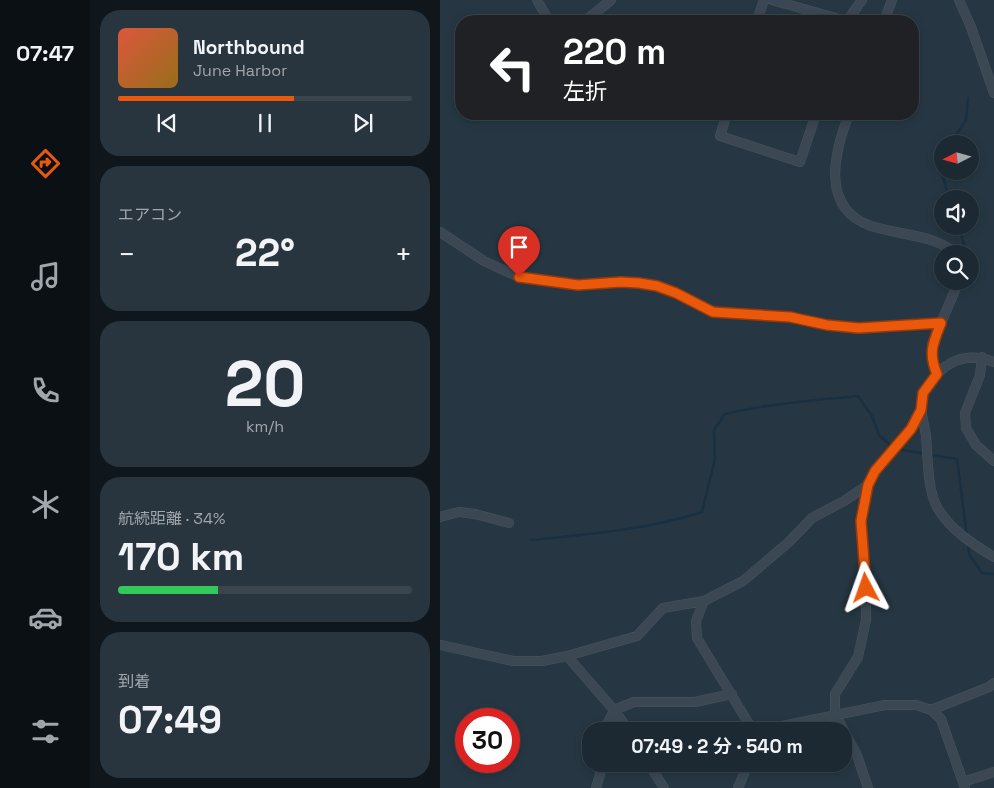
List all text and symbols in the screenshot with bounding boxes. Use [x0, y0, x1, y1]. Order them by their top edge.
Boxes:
text: 220 m [563, 30, 666, 74]
text: Northbound [193, 35, 305, 60]
icon: left [480, 35, 545, 100]
text: 07:47 [16, 39, 74, 67]
text: June Harbor [193, 60, 287, 81]
text: 左折 [563, 77, 607, 105]
icon: previous [153, 109, 181, 137]
icon: pause [251, 109, 279, 137]
icon: next [349, 109, 377, 137]
north arrow [934, 135, 979, 180]
map controls [934, 135, 979, 290]
icon: directions [28, 146, 63, 181]
button: sound [934, 190, 979, 235]
text: エアコン [118, 204, 182, 225]
pin [498, 226, 540, 277]
text: 22° [235, 229, 295, 277]
icon: arrive [505, 233, 533, 261]
text: − [118, 236, 135, 272]
text: + [395, 236, 412, 272]
button: search [934, 245, 979, 290]
icon: music [28, 259, 63, 294]
text: 20 [225, 342, 305, 425]
icon: phone [28, 373, 63, 408]
text: km/h [246, 416, 284, 437]
icon: climate [28, 487, 63, 522]
text: 航続距離 · 34% [118, 508, 225, 529]
text: 170 km [118, 533, 244, 581]
position arrow [839, 561, 891, 613]
icon: car [28, 600, 63, 635]
text: 到着 [118, 671, 150, 692]
text: 07:49 [118, 696, 222, 744]
speed limit sign: 30 [455, 708, 520, 773]
icon: filters [28, 714, 63, 749]
text: 07:49 · 2 分 · 540 m [631, 734, 803, 759]

